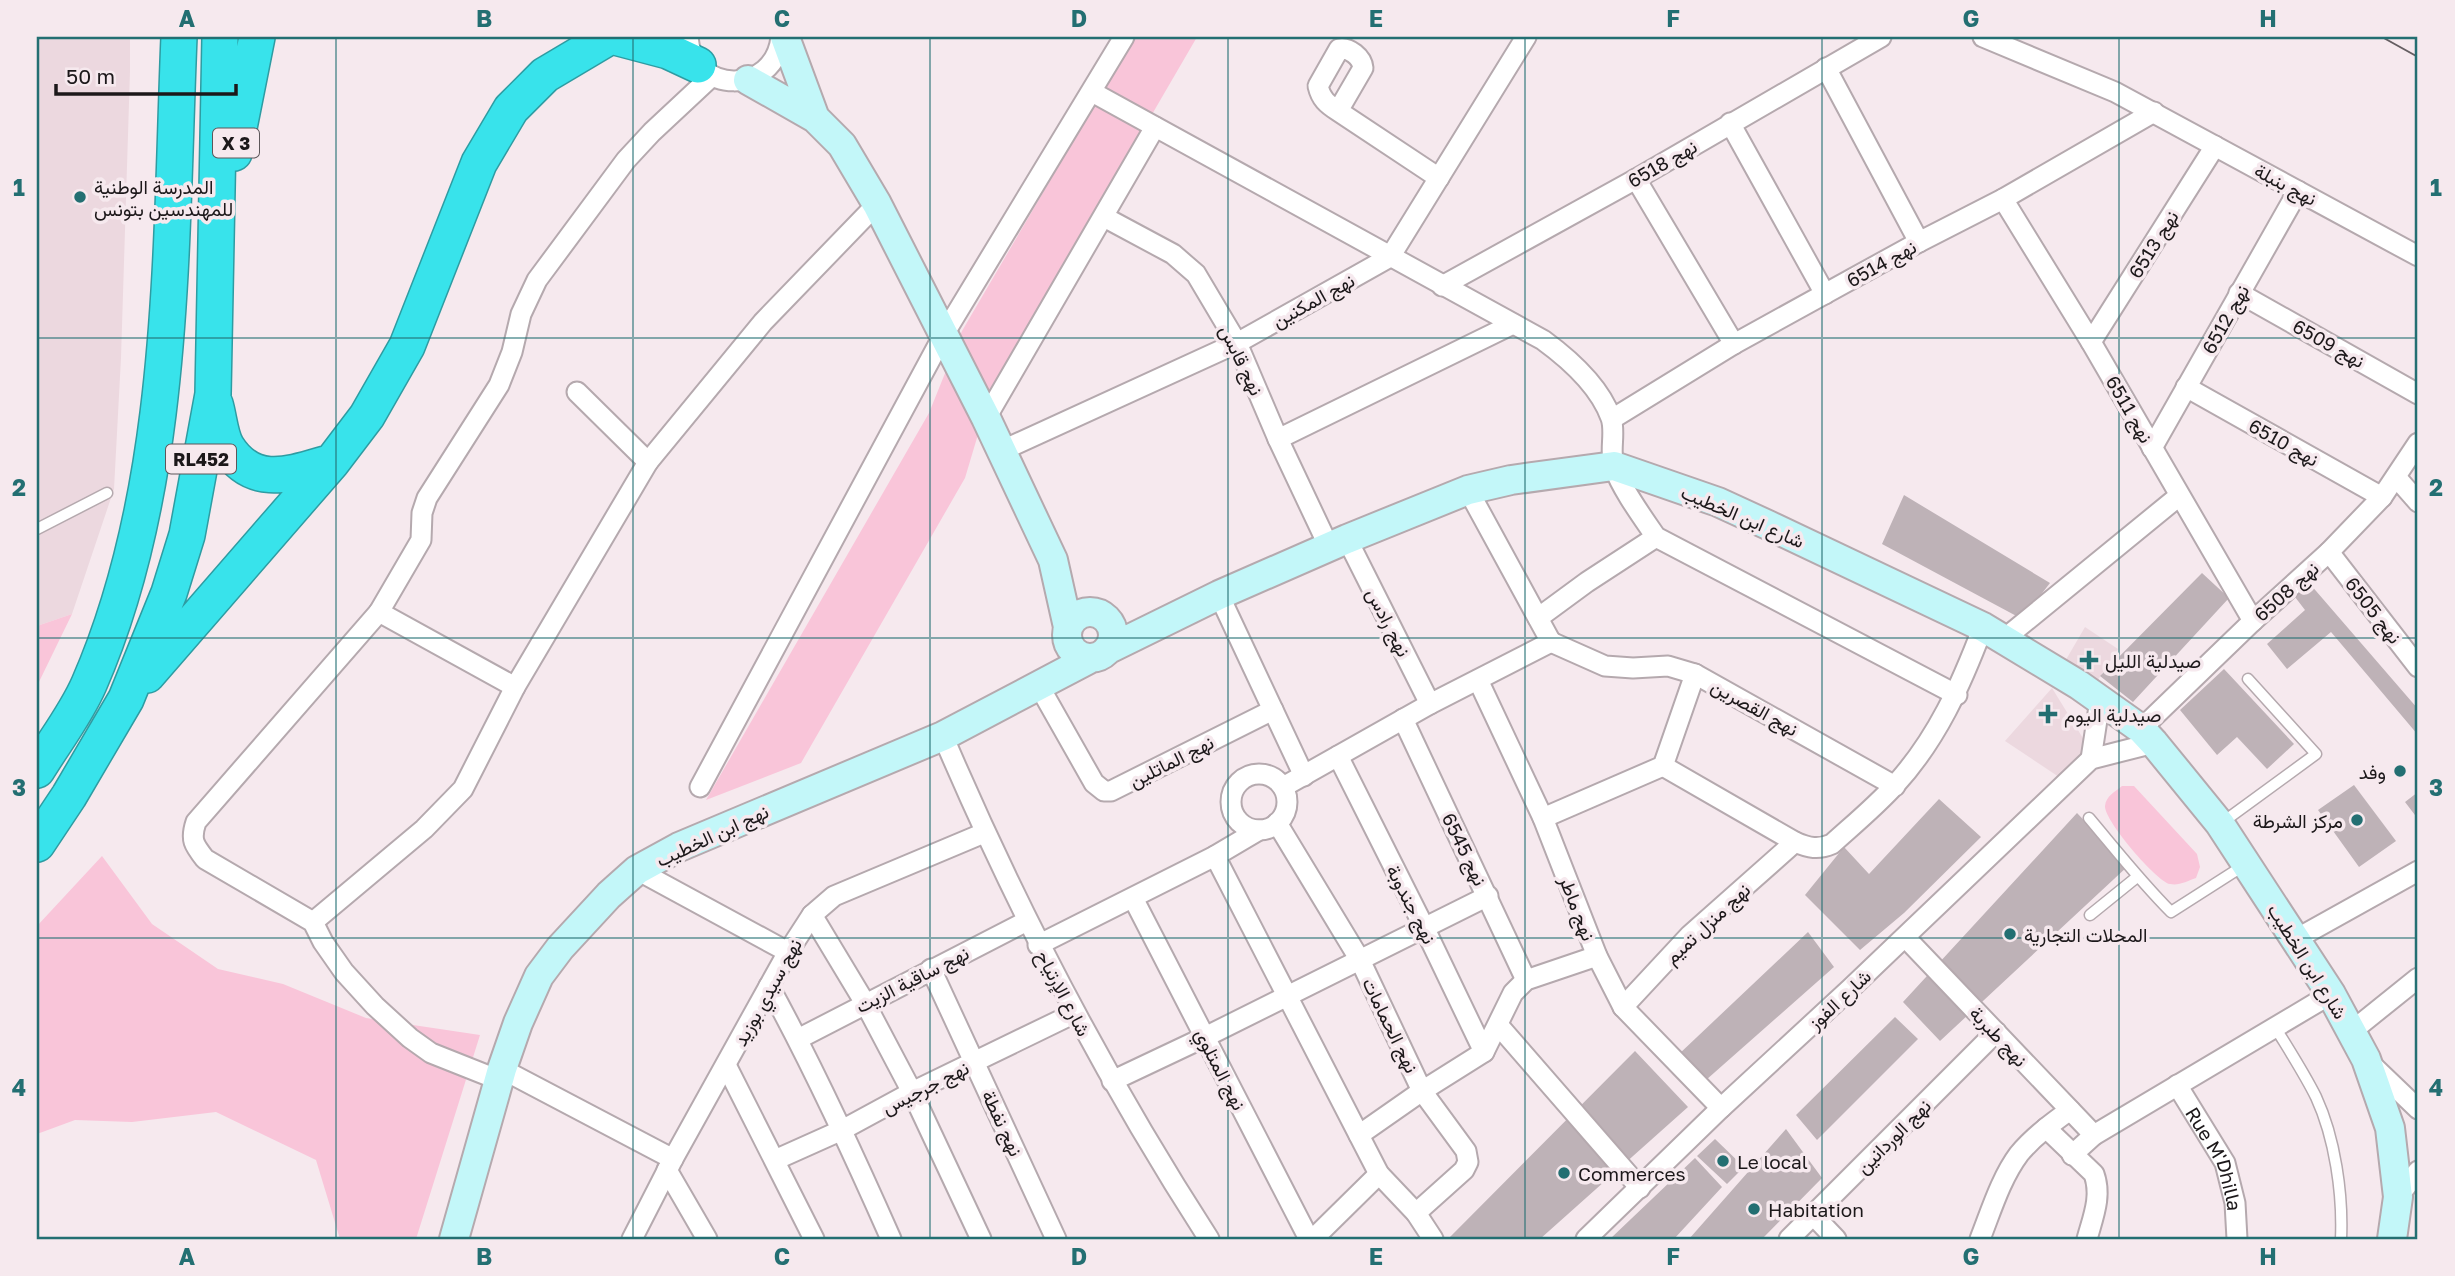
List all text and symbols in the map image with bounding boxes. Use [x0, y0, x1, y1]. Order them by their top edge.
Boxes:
text: A [179, 4, 196, 32]
text: B [476, 4, 492, 32]
text: C [774, 4, 790, 32]
text: D [1071, 4, 1087, 32]
text: E [1369, 4, 1383, 32]
text: F [1666, 4, 1680, 32]
text: G [1963, 4, 1979, 32]
text: H [2259, 4, 2277, 32]
scale bar [56, 52, 236, 96]
text: 50 m [66, 63, 115, 89]
road number: X 3 [213, 128, 259, 158]
street label: نهج 6518 [1623, 134, 1702, 195]
street label: نهج بنبلة [2250, 158, 2321, 213]
text: 1 [13, 173, 25, 201]
text: 1 [2430, 173, 2442, 201]
place label: المدرسة الوطنية للمهندسين بتونس [94, 175, 233, 221]
marker: المدرسة الوطنية للمهندسين بتونس [72, 189, 88, 205]
street label: نهج 6513 [2123, 206, 2185, 284]
street label: نهج 6514 [1842, 235, 1921, 294]
street label: نهج المكنين [1268, 268, 1360, 335]
street label: نهج 6512 [2197, 280, 2256, 359]
street label: نهج 6509 [2288, 314, 2369, 375]
street label: نهج قابس [1212, 321, 1269, 400]
street label: نهج 6511 [2099, 371, 2158, 448]
street label: نهج 6510 [2244, 413, 2323, 473]
road number: RL452 [166, 444, 236, 474]
text: 2 [12, 473, 26, 501]
text: 2 [2429, 473, 2443, 501]
street label: شارع ابن الخطيب [1677, 480, 1808, 554]
street label: نهج 6508 [2249, 556, 2325, 628]
street label: نهج 6505 [2339, 572, 2407, 650]
street label: نهج رادس [1359, 584, 1416, 661]
place label: صيدلية الليل [2105, 649, 2201, 673]
marker: صيدلية الليل [2079, 650, 2099, 670]
street label: نهج القصرين [1706, 674, 1803, 743]
place label: صيدلية اليوم [2064, 703, 2161, 728]
marker: صيدلية اليوم [2038, 704, 2058, 724]
street label: نهج الماتلين [1125, 730, 1219, 795]
place label: وفد [2359, 760, 2386, 784]
marker: وفد [2392, 763, 2408, 779]
text: 3 [12, 773, 26, 801]
text: 3 [2429, 773, 2443, 801]
street label: نهج ابن الخطيب [652, 799, 773, 874]
street label: نهج 6545 [1435, 809, 1492, 890]
place label: مركز الشرطة [2253, 809, 2343, 833]
marker: مركز الشرطة [2349, 812, 2365, 828]
street label: نهج جندوبة [1380, 861, 1442, 949]
street label: نهج ماطر [1552, 871, 1601, 945]
street label: نهج منزل تميم [1659, 878, 1757, 971]
street label: شارع ابن الخطيب [2262, 899, 2353, 1024]
place label: المحلات التجارية [2024, 923, 2147, 947]
marker: المحلات التجارية [2002, 926, 2018, 942]
street label: نهج سيدي بوزيد [728, 934, 810, 1052]
street label: نهج ساقية الزيت [852, 941, 974, 1020]
street label: شارع الإرتياح [1030, 946, 1096, 1041]
street label: شارع الفوز [1802, 964, 1876, 1036]
street label: نهج الحمامات [1355, 974, 1424, 1078]
street label: نهج طبربة [1963, 1001, 2033, 1073]
street label: نهج المتلوي [1186, 1024, 1251, 1116]
street label: نهج جرجيس [878, 1055, 974, 1121]
text: 4 [12, 1073, 26, 1101]
text: 4 [2429, 1073, 2443, 1101]
street label: نهج نفطة [975, 1086, 1028, 1161]
street label: نهج الوردانين [1851, 1094, 1937, 1180]
street label: Rue M'Dhilla [2182, 1102, 2247, 1212]
place label: Le local [1737, 1150, 1808, 1173]
marker: Le local [1715, 1153, 1731, 1169]
place label: Commerces [1578, 1162, 1686, 1185]
marker: Commerces [1556, 1165, 1572, 1181]
place label: Habitation [1768, 1198, 1864, 1221]
marker: Habitation [1746, 1201, 1762, 1217]
text: A [179, 1242, 196, 1270]
text: B [476, 1242, 492, 1270]
text: C [774, 1242, 790, 1270]
text: D [1071, 1242, 1087, 1270]
text: E [1369, 1242, 1383, 1270]
text: F [1666, 1242, 1680, 1270]
text: G [1963, 1242, 1979, 1270]
text: H [2259, 1242, 2277, 1270]

